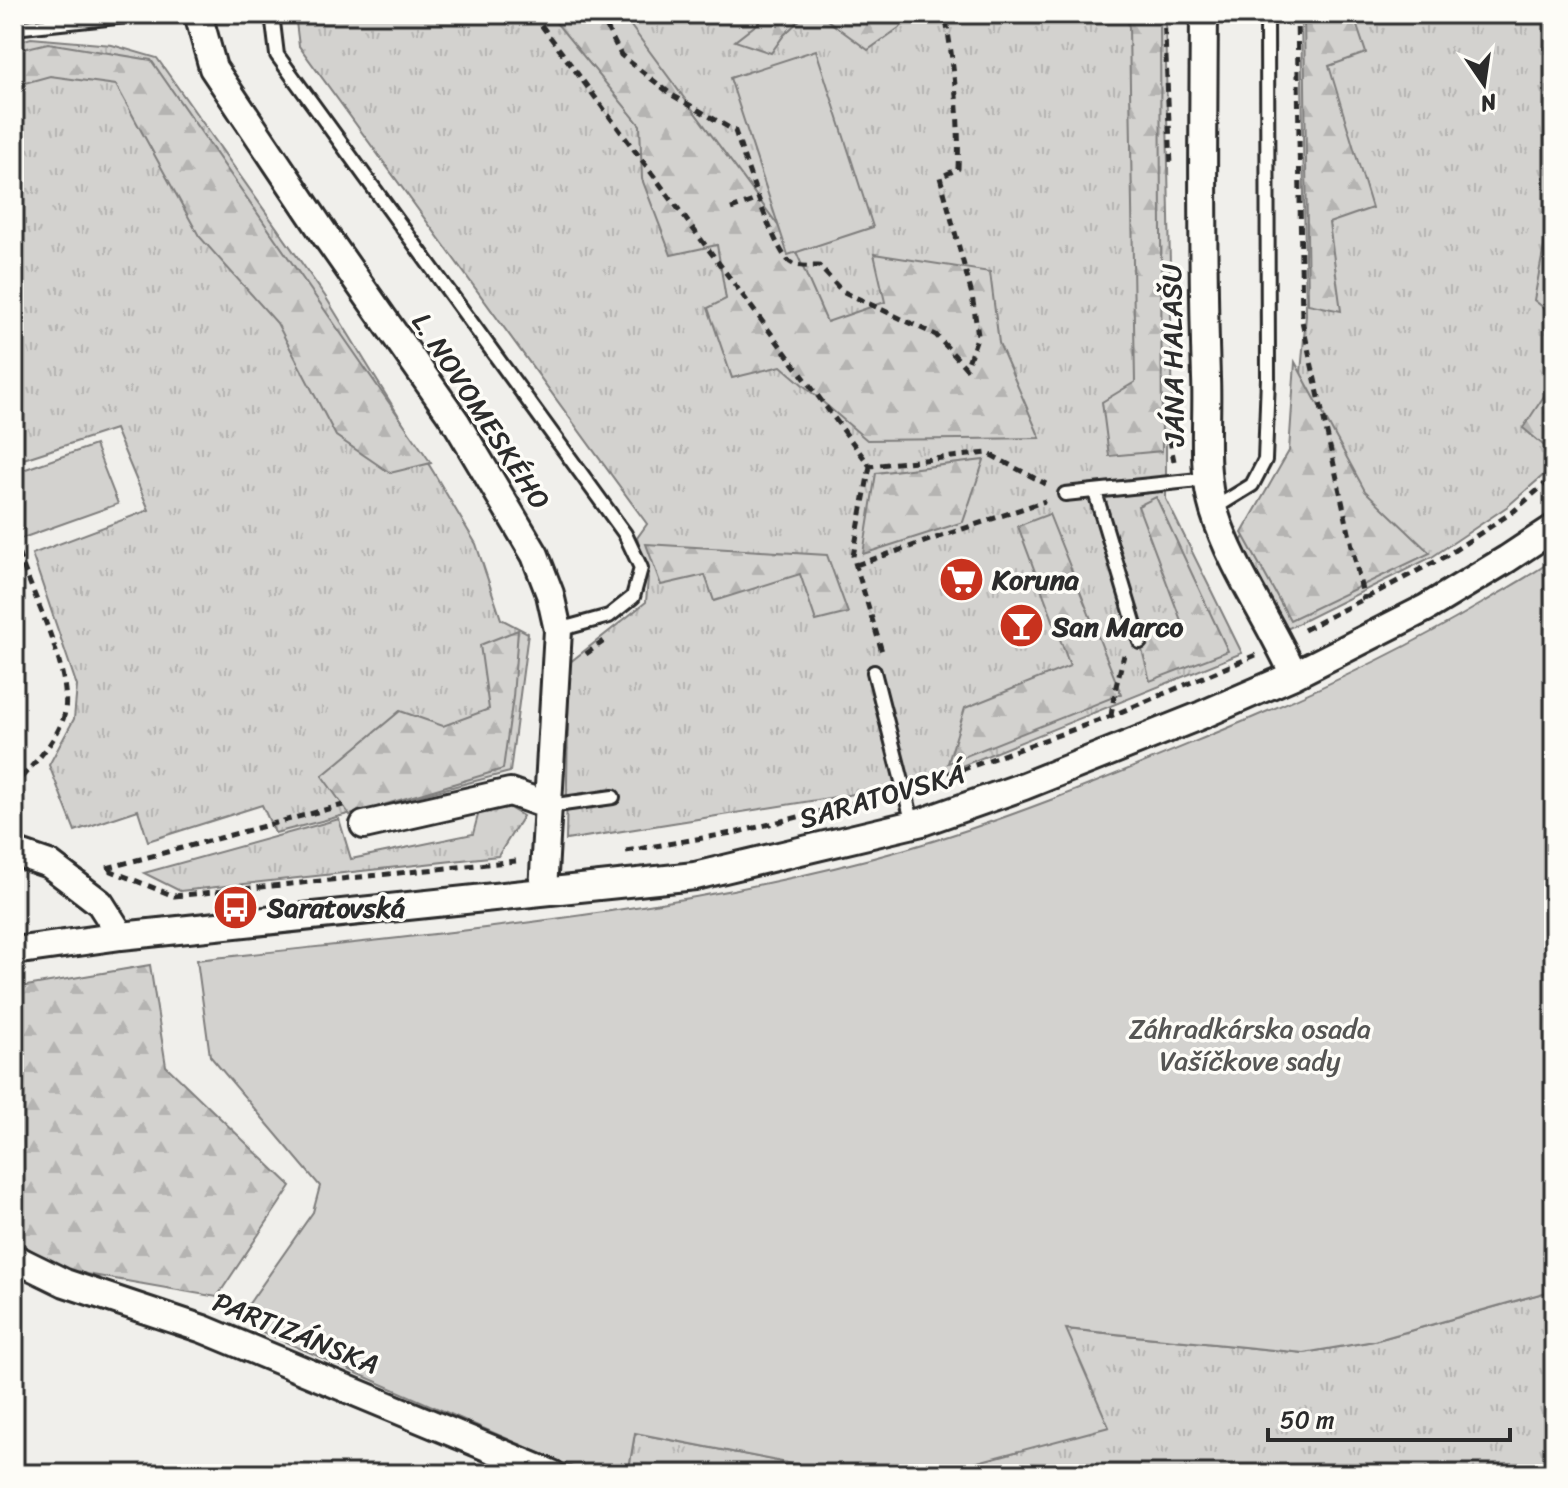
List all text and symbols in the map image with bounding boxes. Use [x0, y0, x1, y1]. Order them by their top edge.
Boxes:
north arrow [1444, 44, 1524, 124]
text: N [1476, 82, 1501, 124]
street label: JÁNA HALAŠU [1147, 263, 1199, 447]
street label: L. NOVOMESKÉHO [398, 302, 564, 520]
supermarket icon: Koruna [937, 555, 985, 603]
place label: Koruna [991, 555, 1080, 604]
bar icon: San Marco [997, 602, 1045, 650]
place label: San Marco [1051, 602, 1183, 651]
street label: SARATOVSKÁ [793, 748, 974, 843]
bus stop icon: Saratovská [212, 883, 260, 931]
place label: Saratovská [266, 883, 405, 932]
park label: Záhradkárska osada Vašíčkove sady [1129, 1004, 1371, 1085]
street label: PARTIZÁNSKA [205, 1277, 387, 1389]
scale bar [1268, 1392, 1510, 1442]
text: 50 m [1280, 1399, 1335, 1441]

